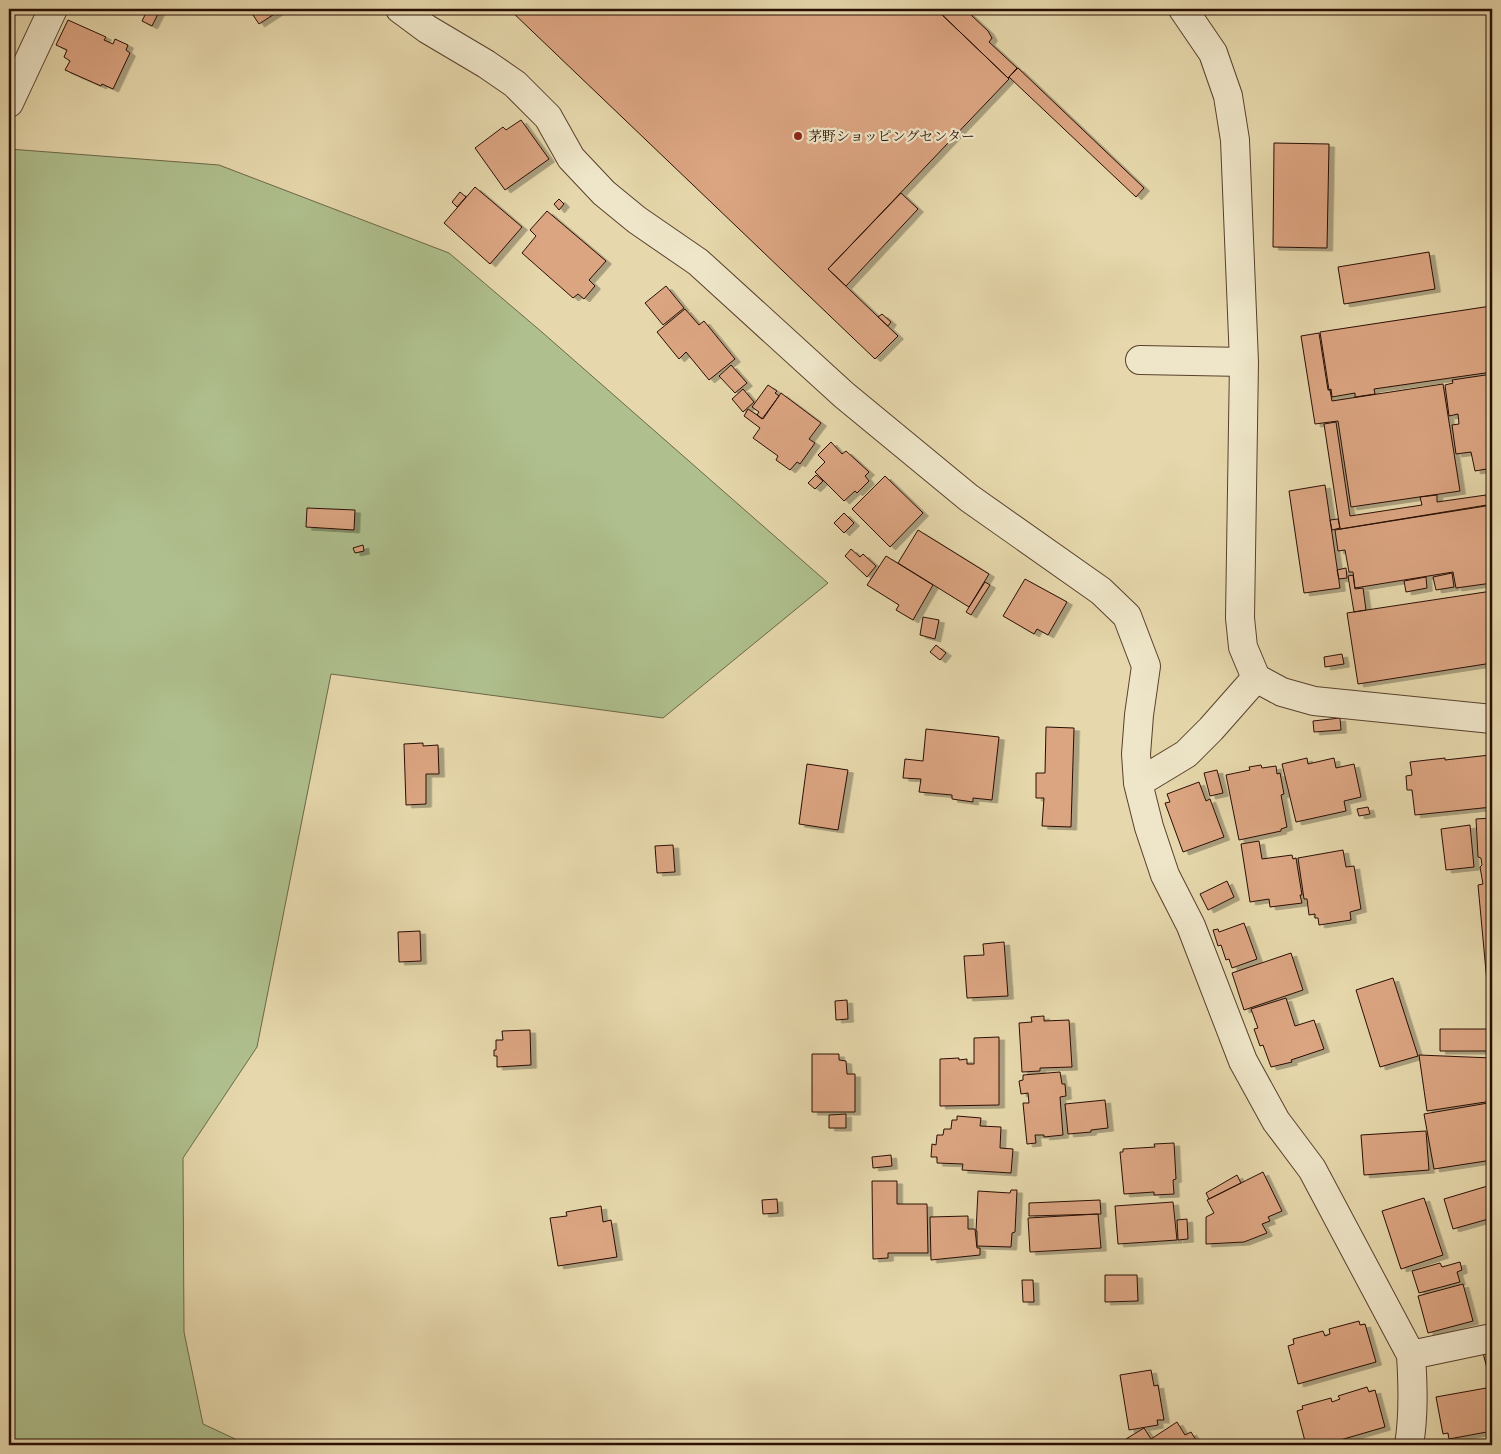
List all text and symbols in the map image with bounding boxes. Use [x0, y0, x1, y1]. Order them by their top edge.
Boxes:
place label: 茅野ショッピングセンター [808, 128, 975, 145]
marker: 茅野ショッピングセンター [792, 130, 804, 142]

